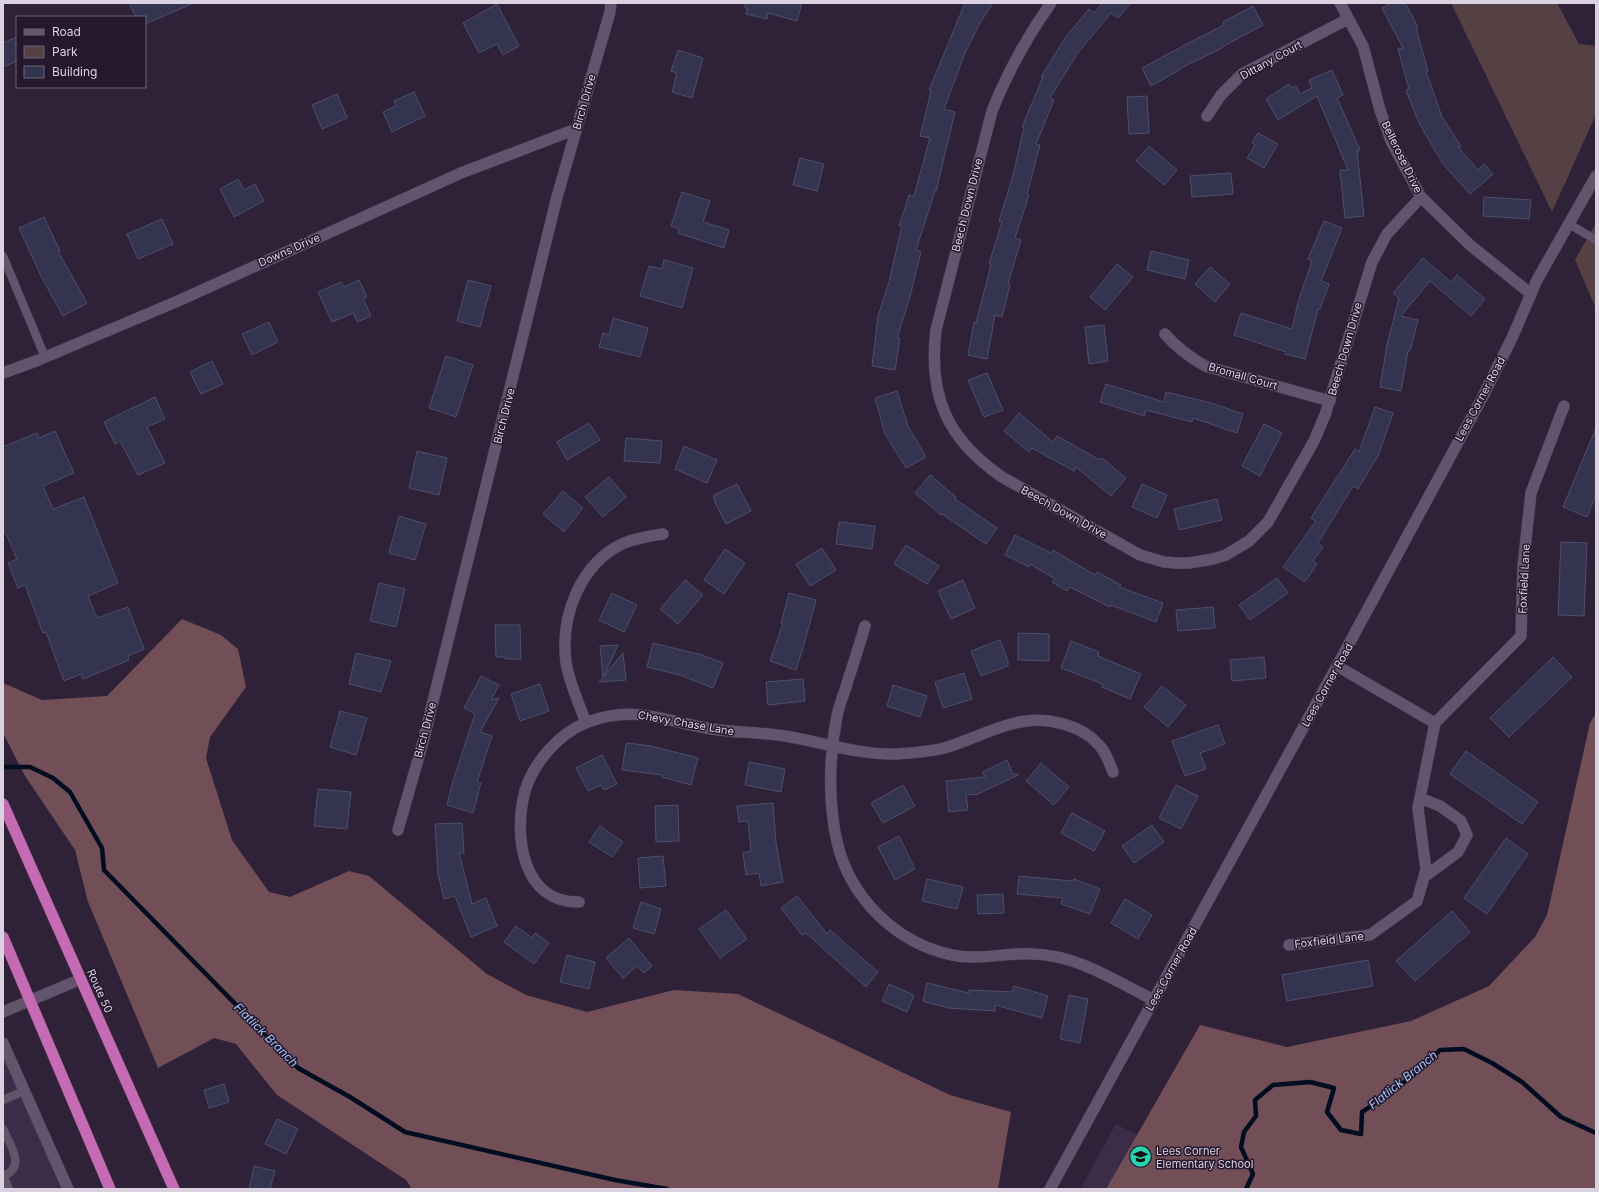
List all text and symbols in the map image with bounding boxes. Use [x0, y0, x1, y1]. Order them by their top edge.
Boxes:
legend [16, 16, 146, 88]
text: Road [52, 24, 81, 39]
street label: Dittany Court [1238, 37, 1305, 83]
text: Park [52, 44, 78, 59]
text: Building [52, 64, 97, 79]
street label: Birch Drive [569, 73, 599, 131]
street label: Bellerose Drive [1378, 119, 1426, 195]
street label: Beech Down Drive [949, 157, 985, 253]
street label: Downs Drive [256, 230, 322, 270]
street label: Beech Down Drive [1325, 301, 1365, 397]
street label: Lees Corner Road [1452, 354, 1508, 444]
street label: Bromall Court [1207, 359, 1279, 393]
street label: Birch Drive [490, 387, 518, 445]
street label: Beech Down Drive [1019, 483, 1109, 541]
street label: Foxfield Lane [1515, 544, 1533, 614]
street label: Lees Corner Road [1298, 641, 1356, 729]
street label: Birch Drive [411, 701, 439, 759]
street label: Chevy Chase Lane [637, 708, 735, 738]
street label: Lees Corner Road [1142, 925, 1200, 1013]
street label: Foxfield Lane [1294, 929, 1364, 951]
street label: Route 50 [84, 967, 116, 1015]
water label: Flatlick Branch [231, 999, 302, 1070]
water label: Flatlick Branch [1365, 1047, 1440, 1112]
school or university icon: Lees Corner Elementary School [1127, 1144, 1153, 1170]
place label: Lees Corner Elementary School [1156, 1144, 1253, 1171]

